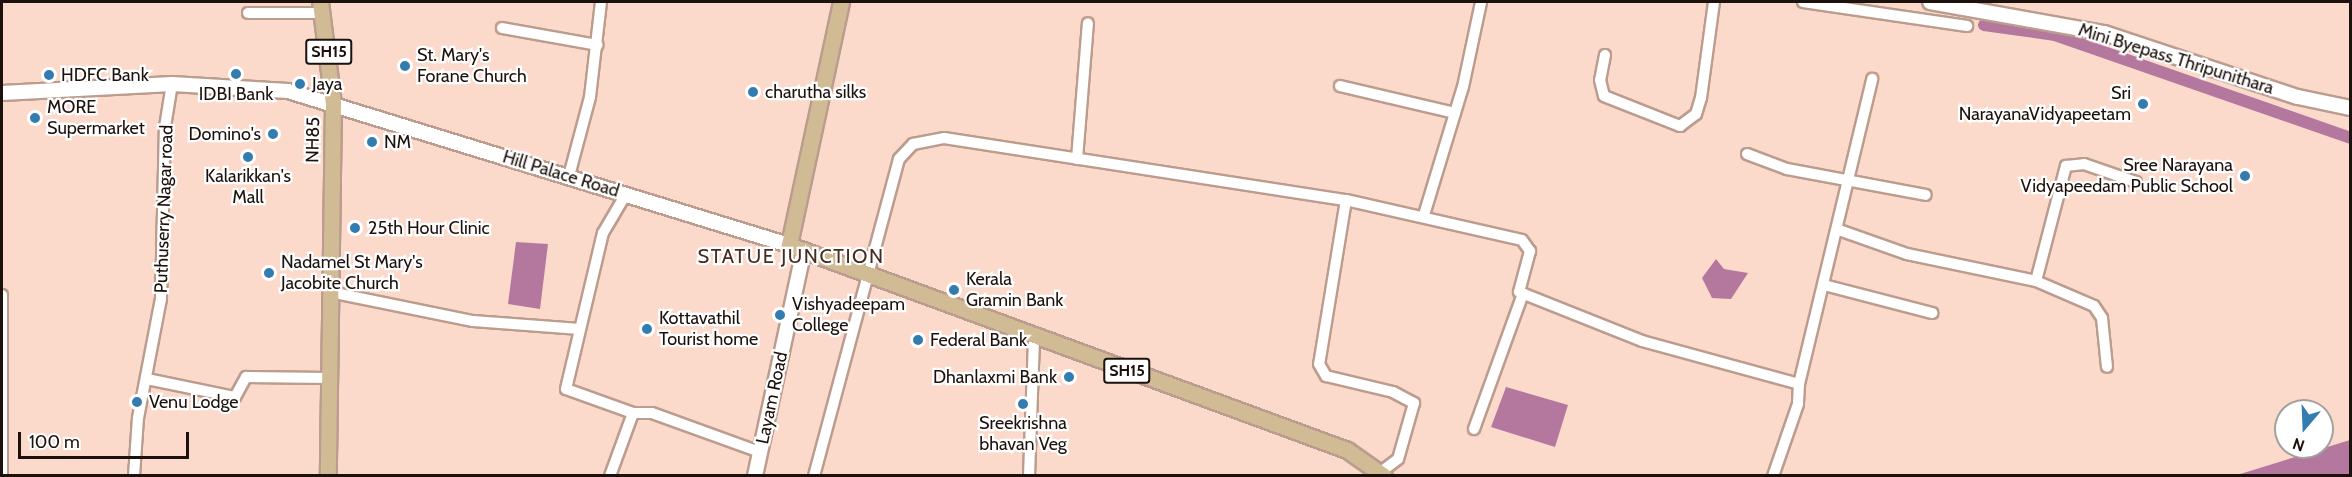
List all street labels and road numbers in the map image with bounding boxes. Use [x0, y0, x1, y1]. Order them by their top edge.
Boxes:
street label: Mini Byepass Thripunithara [2076, 19, 2276, 99]
road number: SH15 [305, 39, 353, 65]
street label: NH85 [302, 117, 324, 163]
street label: Puthuserry Nagar road [150, 124, 178, 294]
street label: Hill Palace Road [500, 146, 622, 202]
street label: Layam Road [752, 350, 792, 446]
road number: SH15 [1103, 358, 1151, 384]

